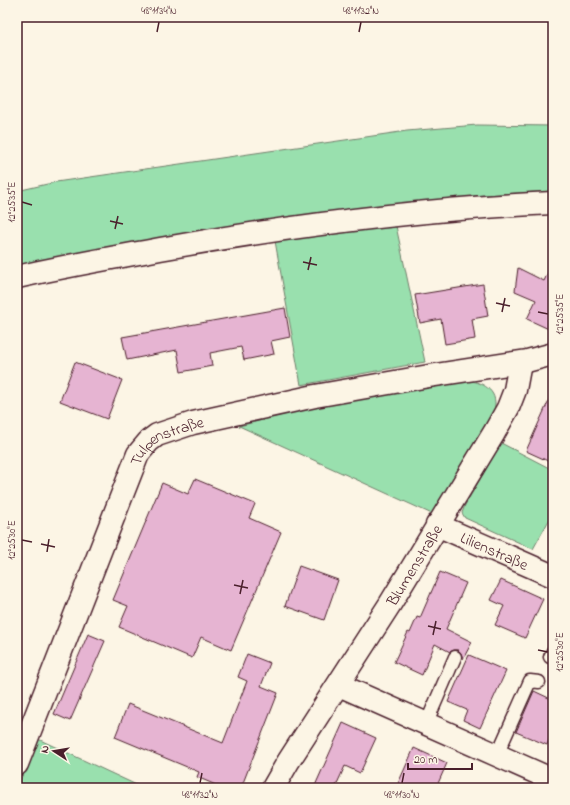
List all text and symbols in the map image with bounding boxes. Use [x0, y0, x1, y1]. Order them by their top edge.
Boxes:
text: 48°11'34"N [141, 4, 177, 19]
text: 48°11'32"N [343, 4, 379, 19]
text: 12°25'35"E [5, 182, 20, 222]
text: 12°25'35"E [553, 294, 568, 334]
street label: Tulpenstraße [125, 411, 207, 469]
text: 12°25'30"E [5, 520, 20, 560]
street label: Blumenstraße [381, 520, 450, 612]
street label: Lilienstraße [456, 527, 532, 578]
text: 12°25'30"E [553, 632, 568, 672]
north arrow [34, 731, 74, 771]
text: N [37, 744, 54, 754]
scale bar [408, 745, 472, 771]
text: 20 m [414, 751, 437, 769]
text: 48°11'32"N [182, 788, 218, 803]
text: 48°11'30"N [384, 788, 420, 803]

